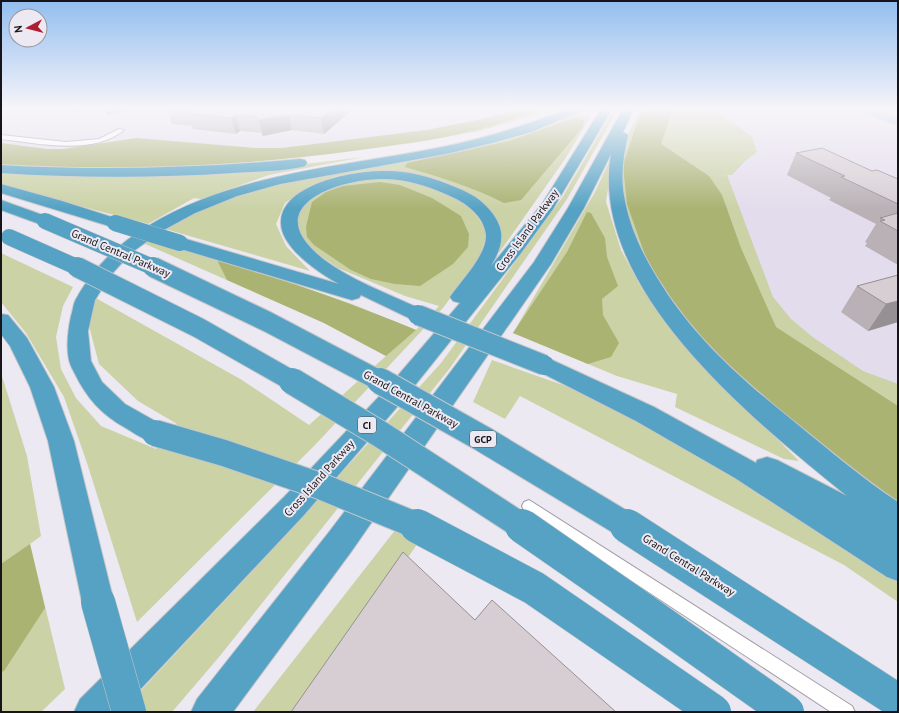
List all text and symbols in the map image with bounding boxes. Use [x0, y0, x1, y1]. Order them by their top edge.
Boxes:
north arrow [8, 8, 48, 48]
text: N [11, 25, 25, 34]
street label: Cross Island Parkway [492, 185, 562, 274]
street label: Grand Central Parkway [69, 226, 173, 281]
street label: Grand Central Parkway [361, 367, 462, 431]
road number: CI [358, 417, 376, 433]
road number: GCP [470, 431, 496, 447]
street label: Cross Island Parkway [281, 436, 358, 519]
street label: Grand Central Parkway [640, 531, 739, 600]

